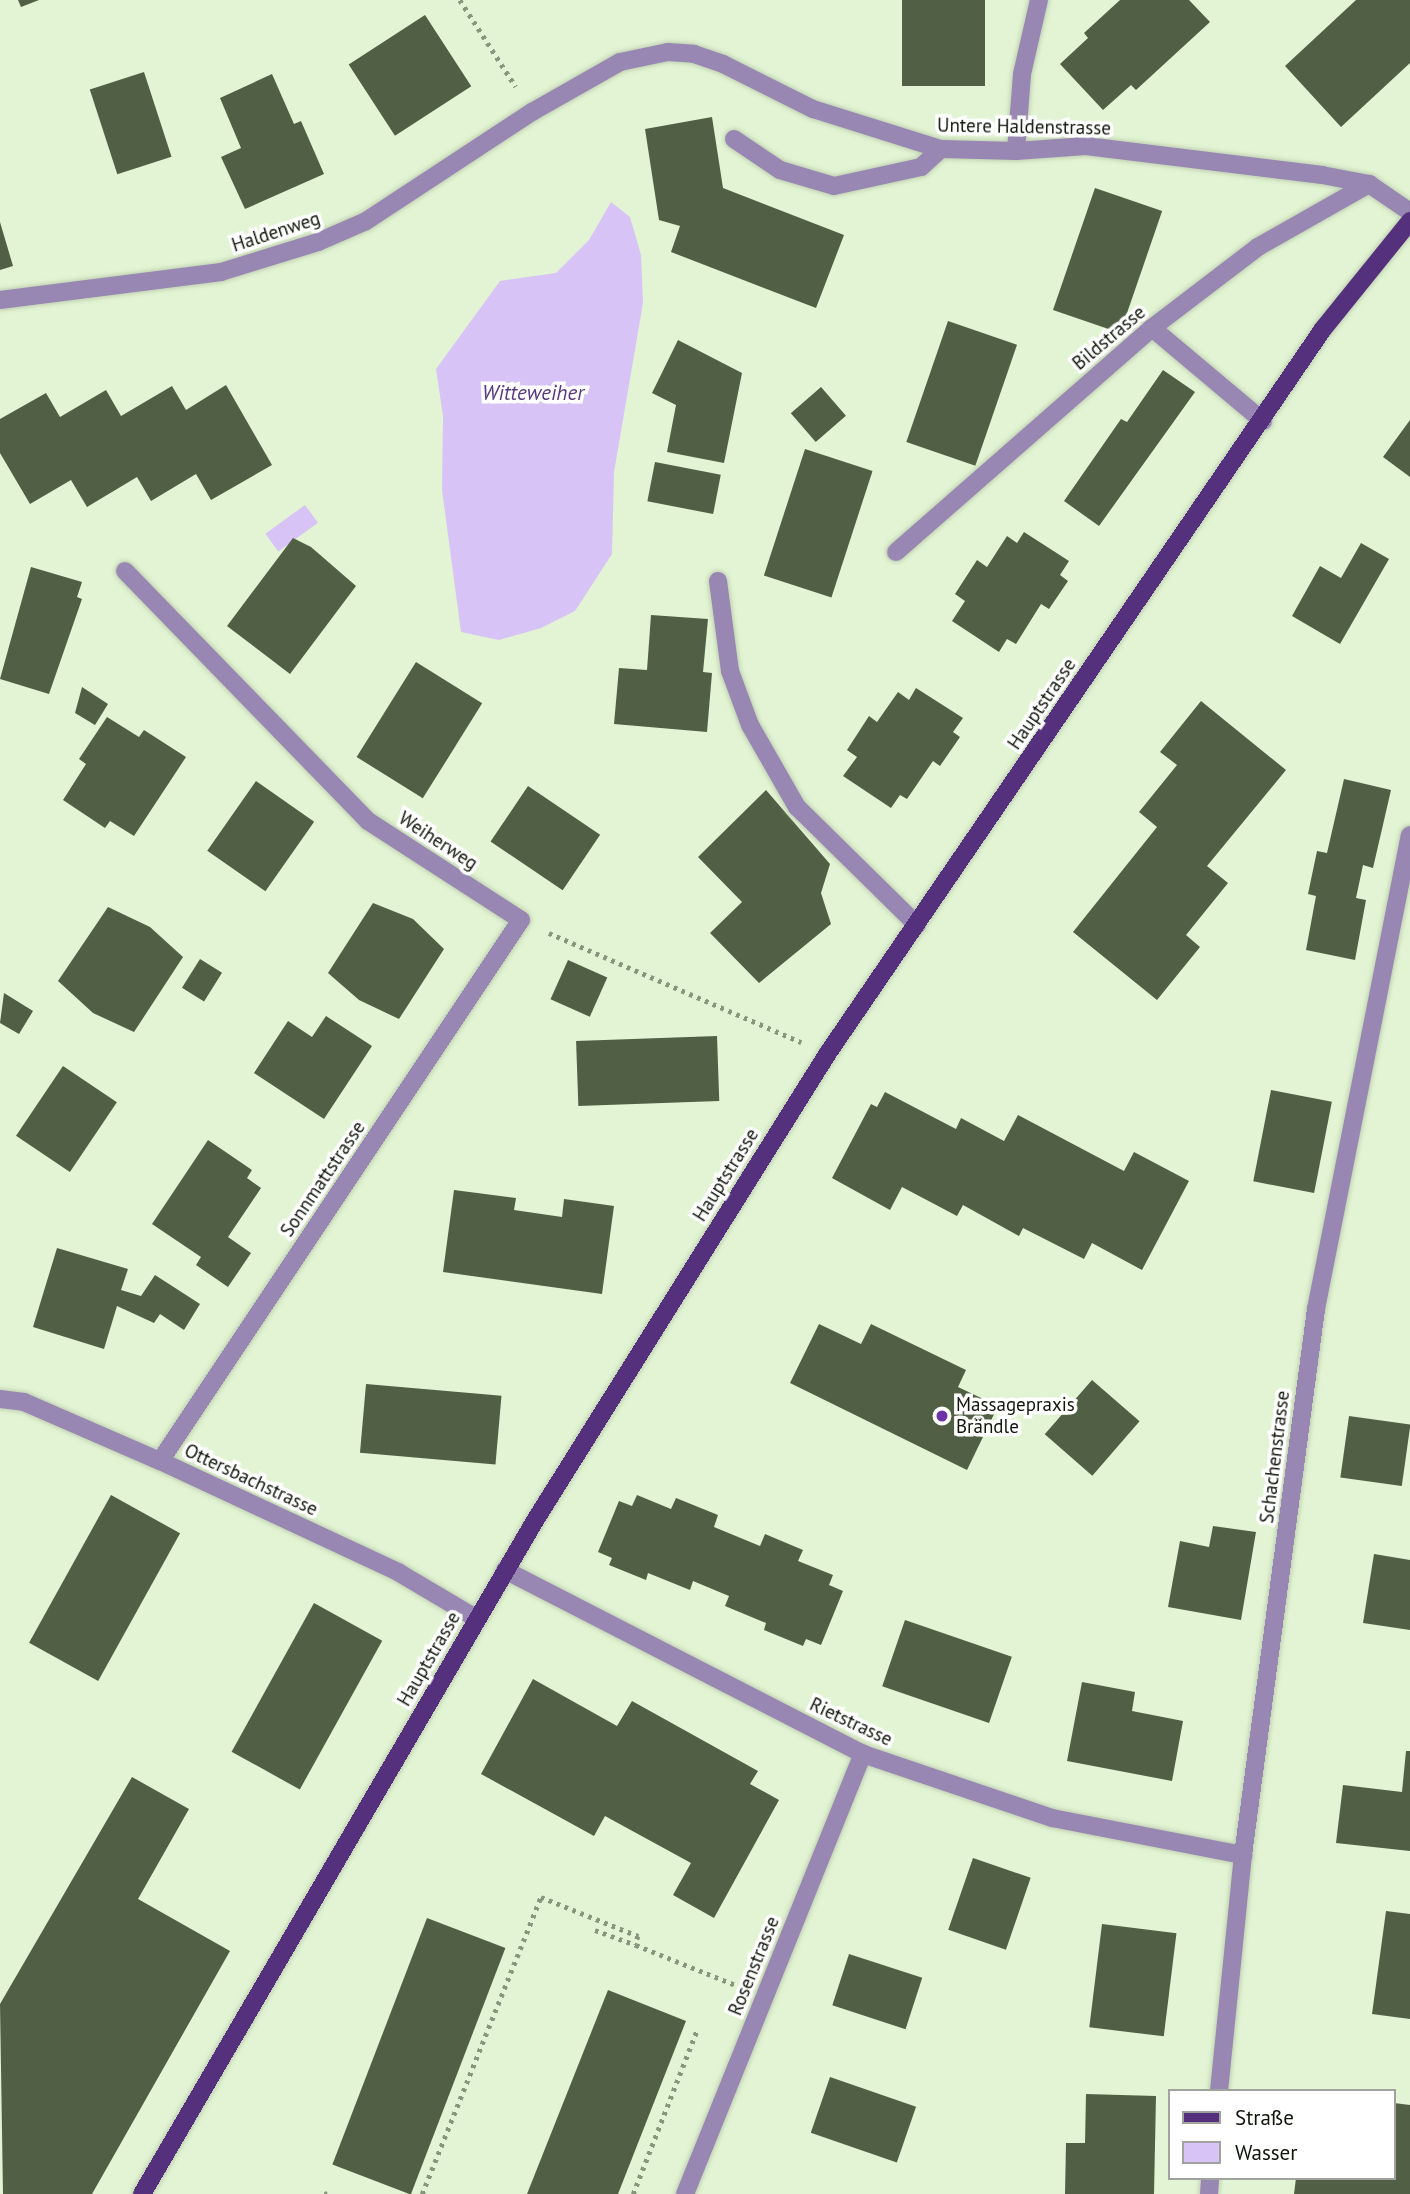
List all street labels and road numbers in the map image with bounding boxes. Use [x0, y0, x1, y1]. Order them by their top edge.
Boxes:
street label: Untere Haldenstrasse [937, 114, 1111, 140]
street label: Haldenweg [229, 207, 323, 257]
street label: Bildstrasse [1068, 301, 1150, 375]
street label: Hauptstrasse [1003, 654, 1081, 754]
street label: Weiherweg [394, 807, 482, 875]
street label: Sonnmattstrasse [276, 1117, 370, 1241]
street label: Hauptstrasse [688, 1124, 764, 1226]
street label: Schachenstrasse [1256, 1389, 1294, 1525]
street label: Ottersbachstrasse [181, 1439, 321, 1521]
street label: Hauptstrasse [393, 1608, 465, 1710]
street label: Rietstrasse [806, 1693, 896, 1751]
street label: Rosenstrasse [724, 1913, 784, 2019]

